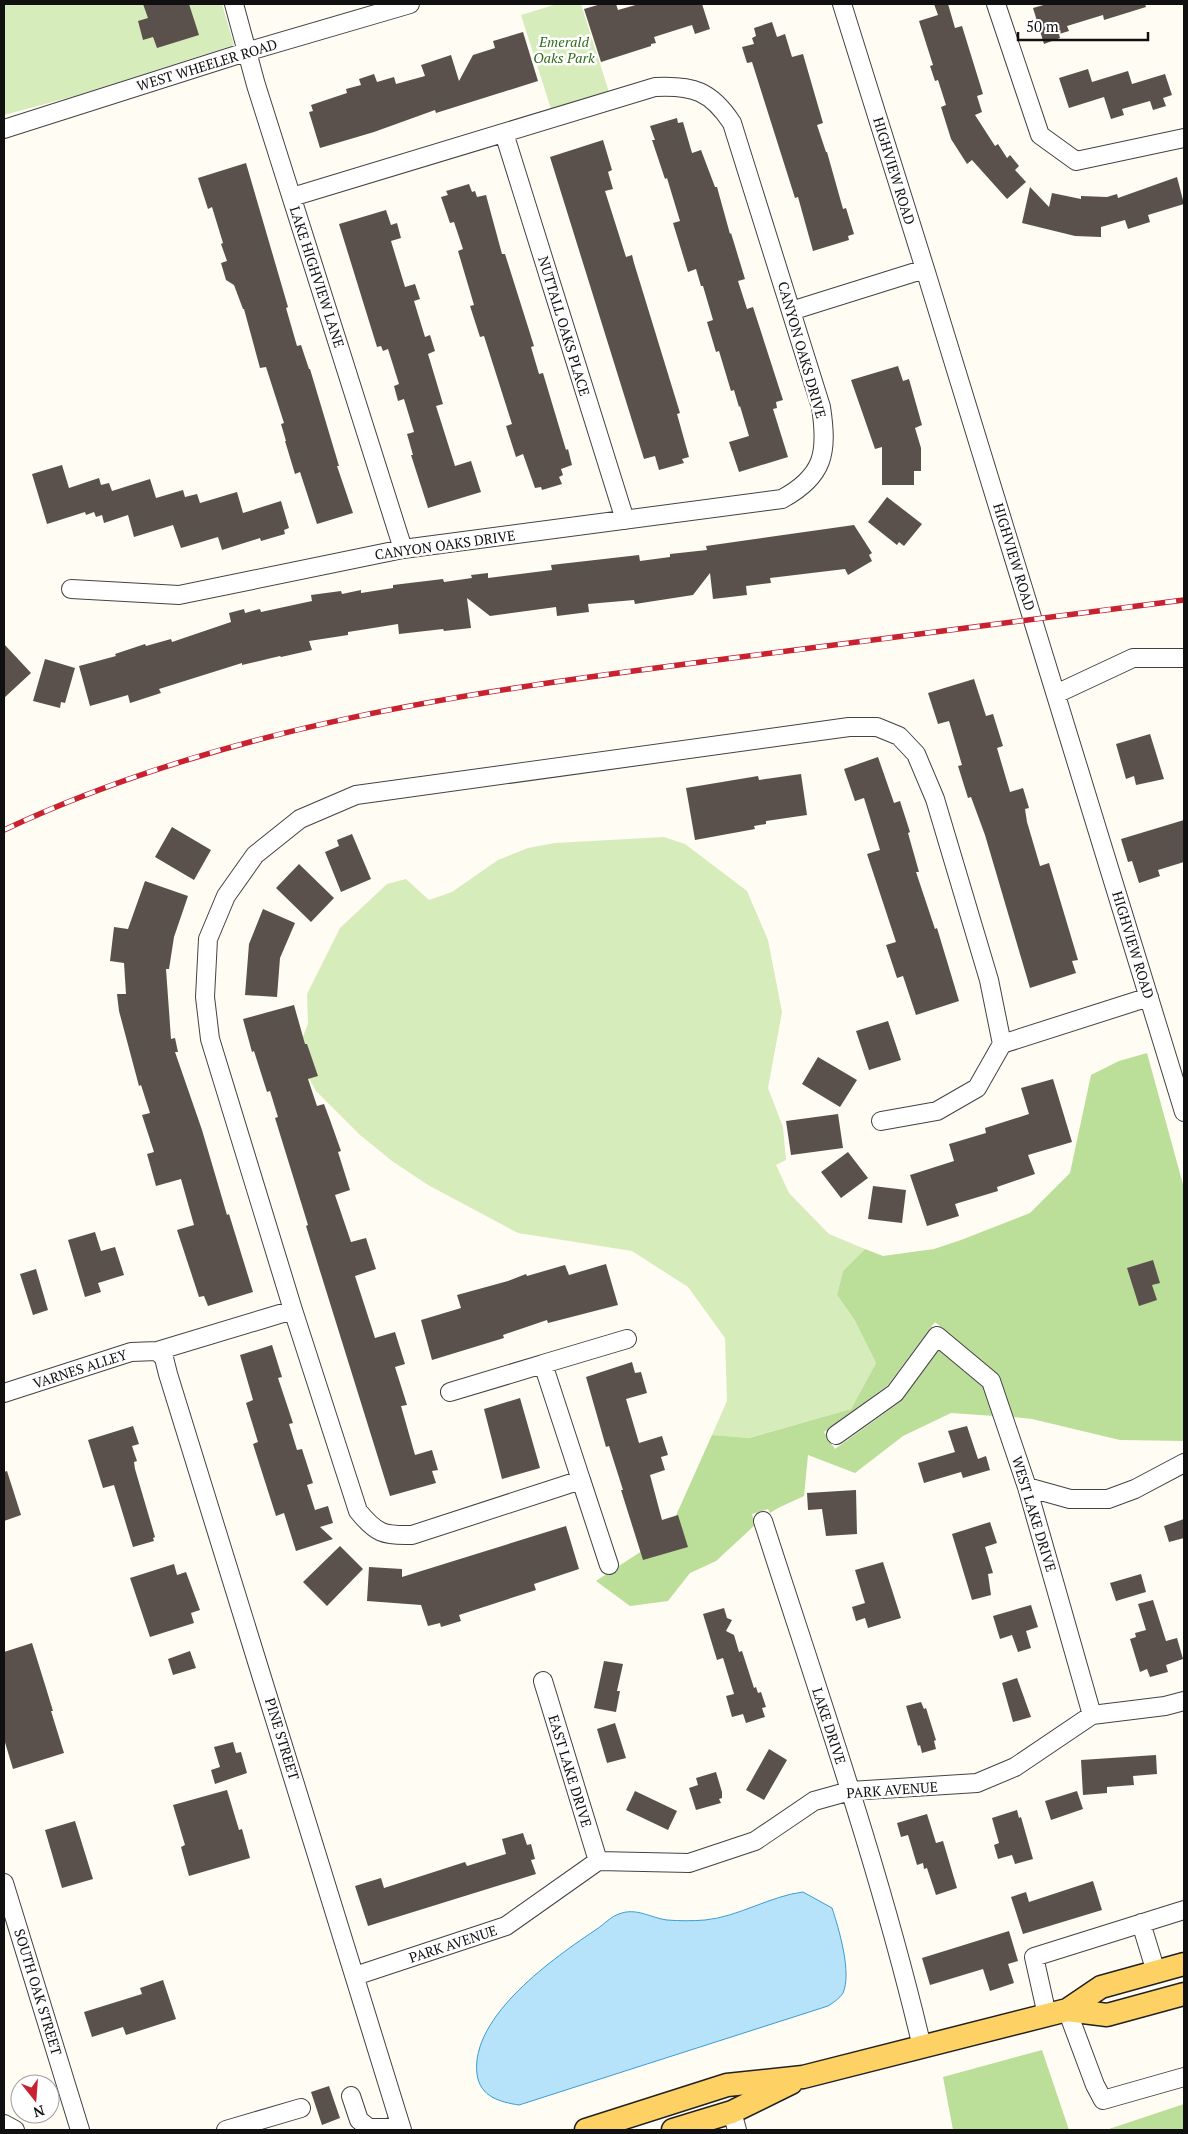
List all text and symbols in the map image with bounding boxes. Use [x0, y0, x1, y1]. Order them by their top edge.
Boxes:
scale bar [1018, 10, 1148, 42]
text: 50 m [1026, 16, 1059, 36]
park label: Emerald Oaks Park [533, 32, 595, 67]
street label: WEST WHEELER ROAD [134, 34, 280, 95]
street label: HIGHVIEW ROAD [869, 115, 920, 227]
street label: LAKE HIGHVIEW LANE [286, 204, 349, 350]
street label: NUTTALL OAKS PLACE [534, 254, 595, 398]
street label: CANYON OAKS DRIVE [774, 279, 831, 421]
street label: HIGHVIEW ROAD [989, 501, 1040, 613]
street label: CANYON OAKS DRIVE [374, 525, 516, 564]
street label: HIGHVIEW ROAD [1108, 889, 1159, 1001]
street label: VARNES ALLEY [30, 1344, 130, 1393]
street label: WEST LAKE DRIVE [1008, 1454, 1061, 1574]
street label: LAKE DRIVE [808, 1685, 851, 1767]
street label: PINE STREET [261, 1695, 304, 1783]
street label: EAST LAKE DRIVE [544, 1712, 597, 1829]
street label: PARK AVENUE [846, 1777, 938, 1802]
street label: PARK AVENUE [406, 1920, 499, 1967]
street label: SOUTH OAK STREET [10, 1926, 67, 2058]
north arrow [10, 2074, 60, 2124]
text: N [31, 2101, 47, 2123]

